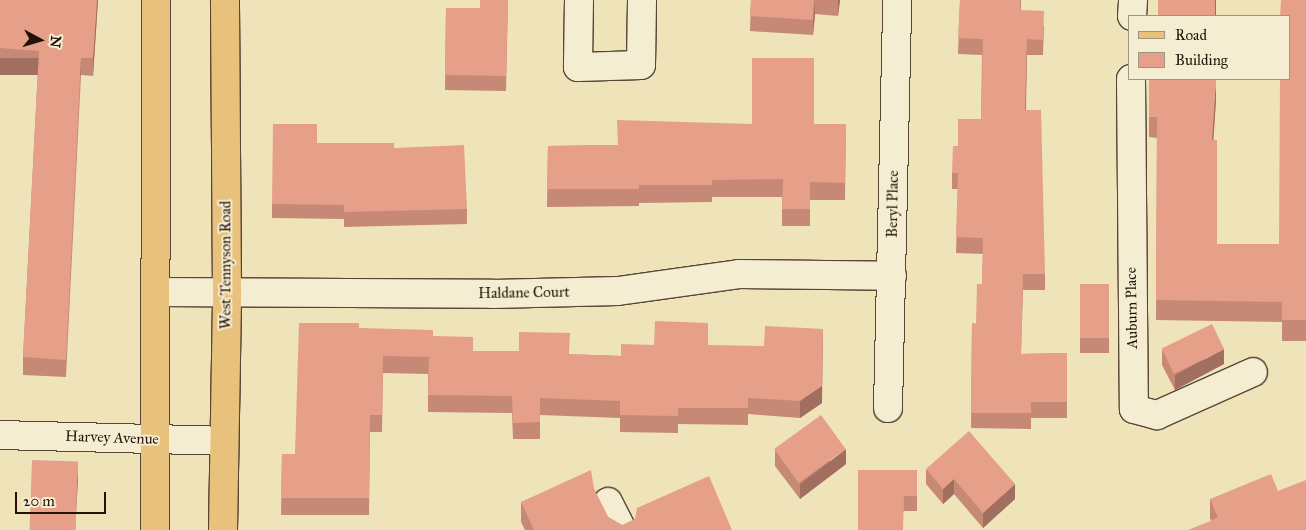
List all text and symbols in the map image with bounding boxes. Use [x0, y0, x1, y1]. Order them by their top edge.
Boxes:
north arrow [15, 15, 65, 65]
legend [1128, 15, 1291, 80]
text: Road [1175, 26, 1207, 44]
text: N [46, 35, 64, 48]
text: Building [1175, 51, 1228, 69]
street label: Beryl Place [883, 170, 903, 238]
street label: West Tennyson Road [217, 201, 235, 329]
street label: Auburn Place [1122, 267, 1142, 349]
street label: Haldane Court [478, 283, 570, 303]
street label: Harvey Avenue [65, 427, 159, 449]
scale bar [18, 482, 109, 514]
text: 20 m [23, 492, 55, 510]

